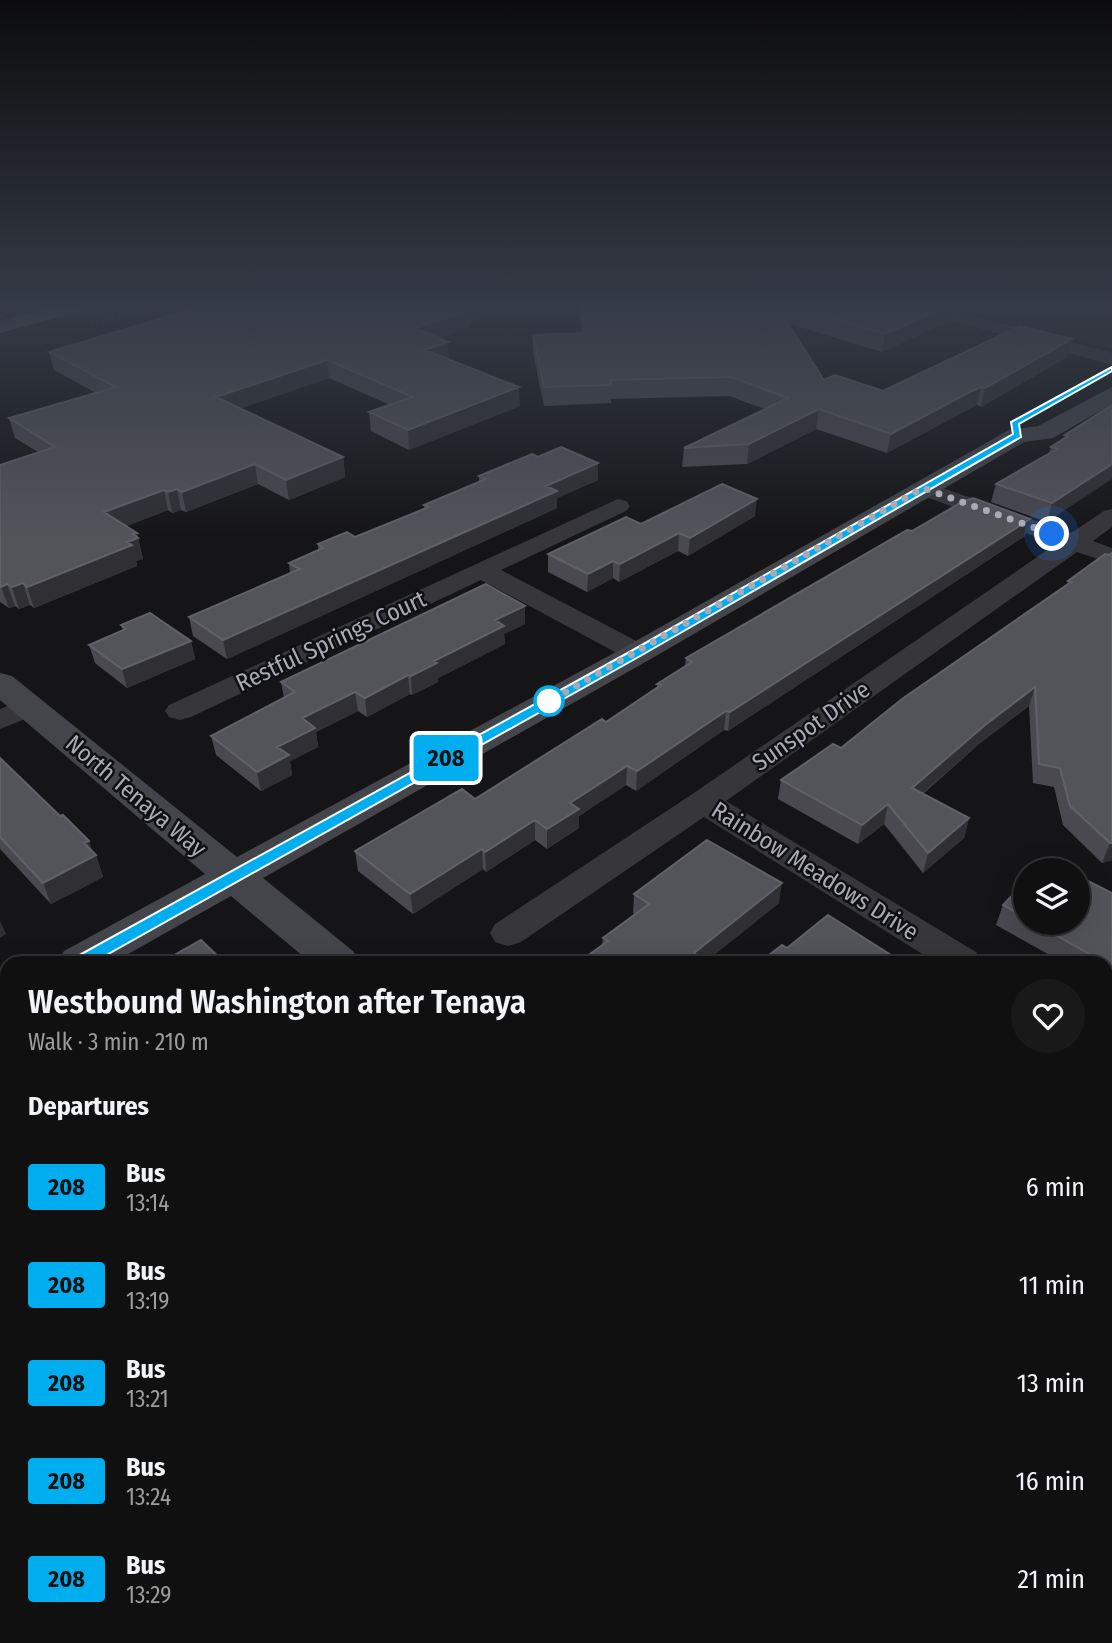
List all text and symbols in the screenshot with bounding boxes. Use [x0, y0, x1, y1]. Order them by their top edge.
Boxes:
your location [1034, 516, 1069, 551]
street label: Restful Springs Court [232, 585, 431, 697]
street label: Sunspot Drive [747, 675, 875, 777]
unlabelled marker [534, 686, 564, 716]
street label: North Tenaya Way [60, 729, 212, 863]
line badge: 208 [406, 735, 486, 781]
text: 208 [428, 744, 464, 772]
street label: Rainbow Meadows Drive [706, 796, 924, 946]
map controls [1013, 858, 1090, 935]
button: layers [1013, 858, 1090, 935]
button: heart [1011, 979, 1085, 1053]
text: Westbound Washington after Tenaya [28, 982, 526, 1022]
text: Walk · 3 min · 210 m [28, 1028, 209, 1056]
text: Departures [28, 1091, 149, 1122]
text: Bus [126, 1158, 165, 1189]
text: 6 min [1026, 1172, 1085, 1203]
text: 208 [48, 1173, 85, 1201]
text: 13:14 [126, 1189, 169, 1217]
text: Bus [126, 1256, 165, 1287]
text: 11 min [1019, 1270, 1085, 1301]
text: 208 [48, 1271, 85, 1299]
text: 13:19 [126, 1287, 169, 1315]
text: Bus [126, 1354, 165, 1385]
text: 13 min [1017, 1368, 1085, 1399]
text: 208 [48, 1369, 85, 1397]
text: 13:21 [126, 1385, 169, 1413]
text: Bus [126, 1452, 165, 1483]
text: 16 min [1016, 1466, 1085, 1497]
text: 208 [48, 1467, 85, 1495]
text: 13:24 [126, 1483, 171, 1511]
text: Bus [126, 1550, 165, 1581]
text: 21 min [1018, 1564, 1085, 1595]
text: 208 [48, 1565, 85, 1593]
text: 13:29 [126, 1581, 171, 1609]

